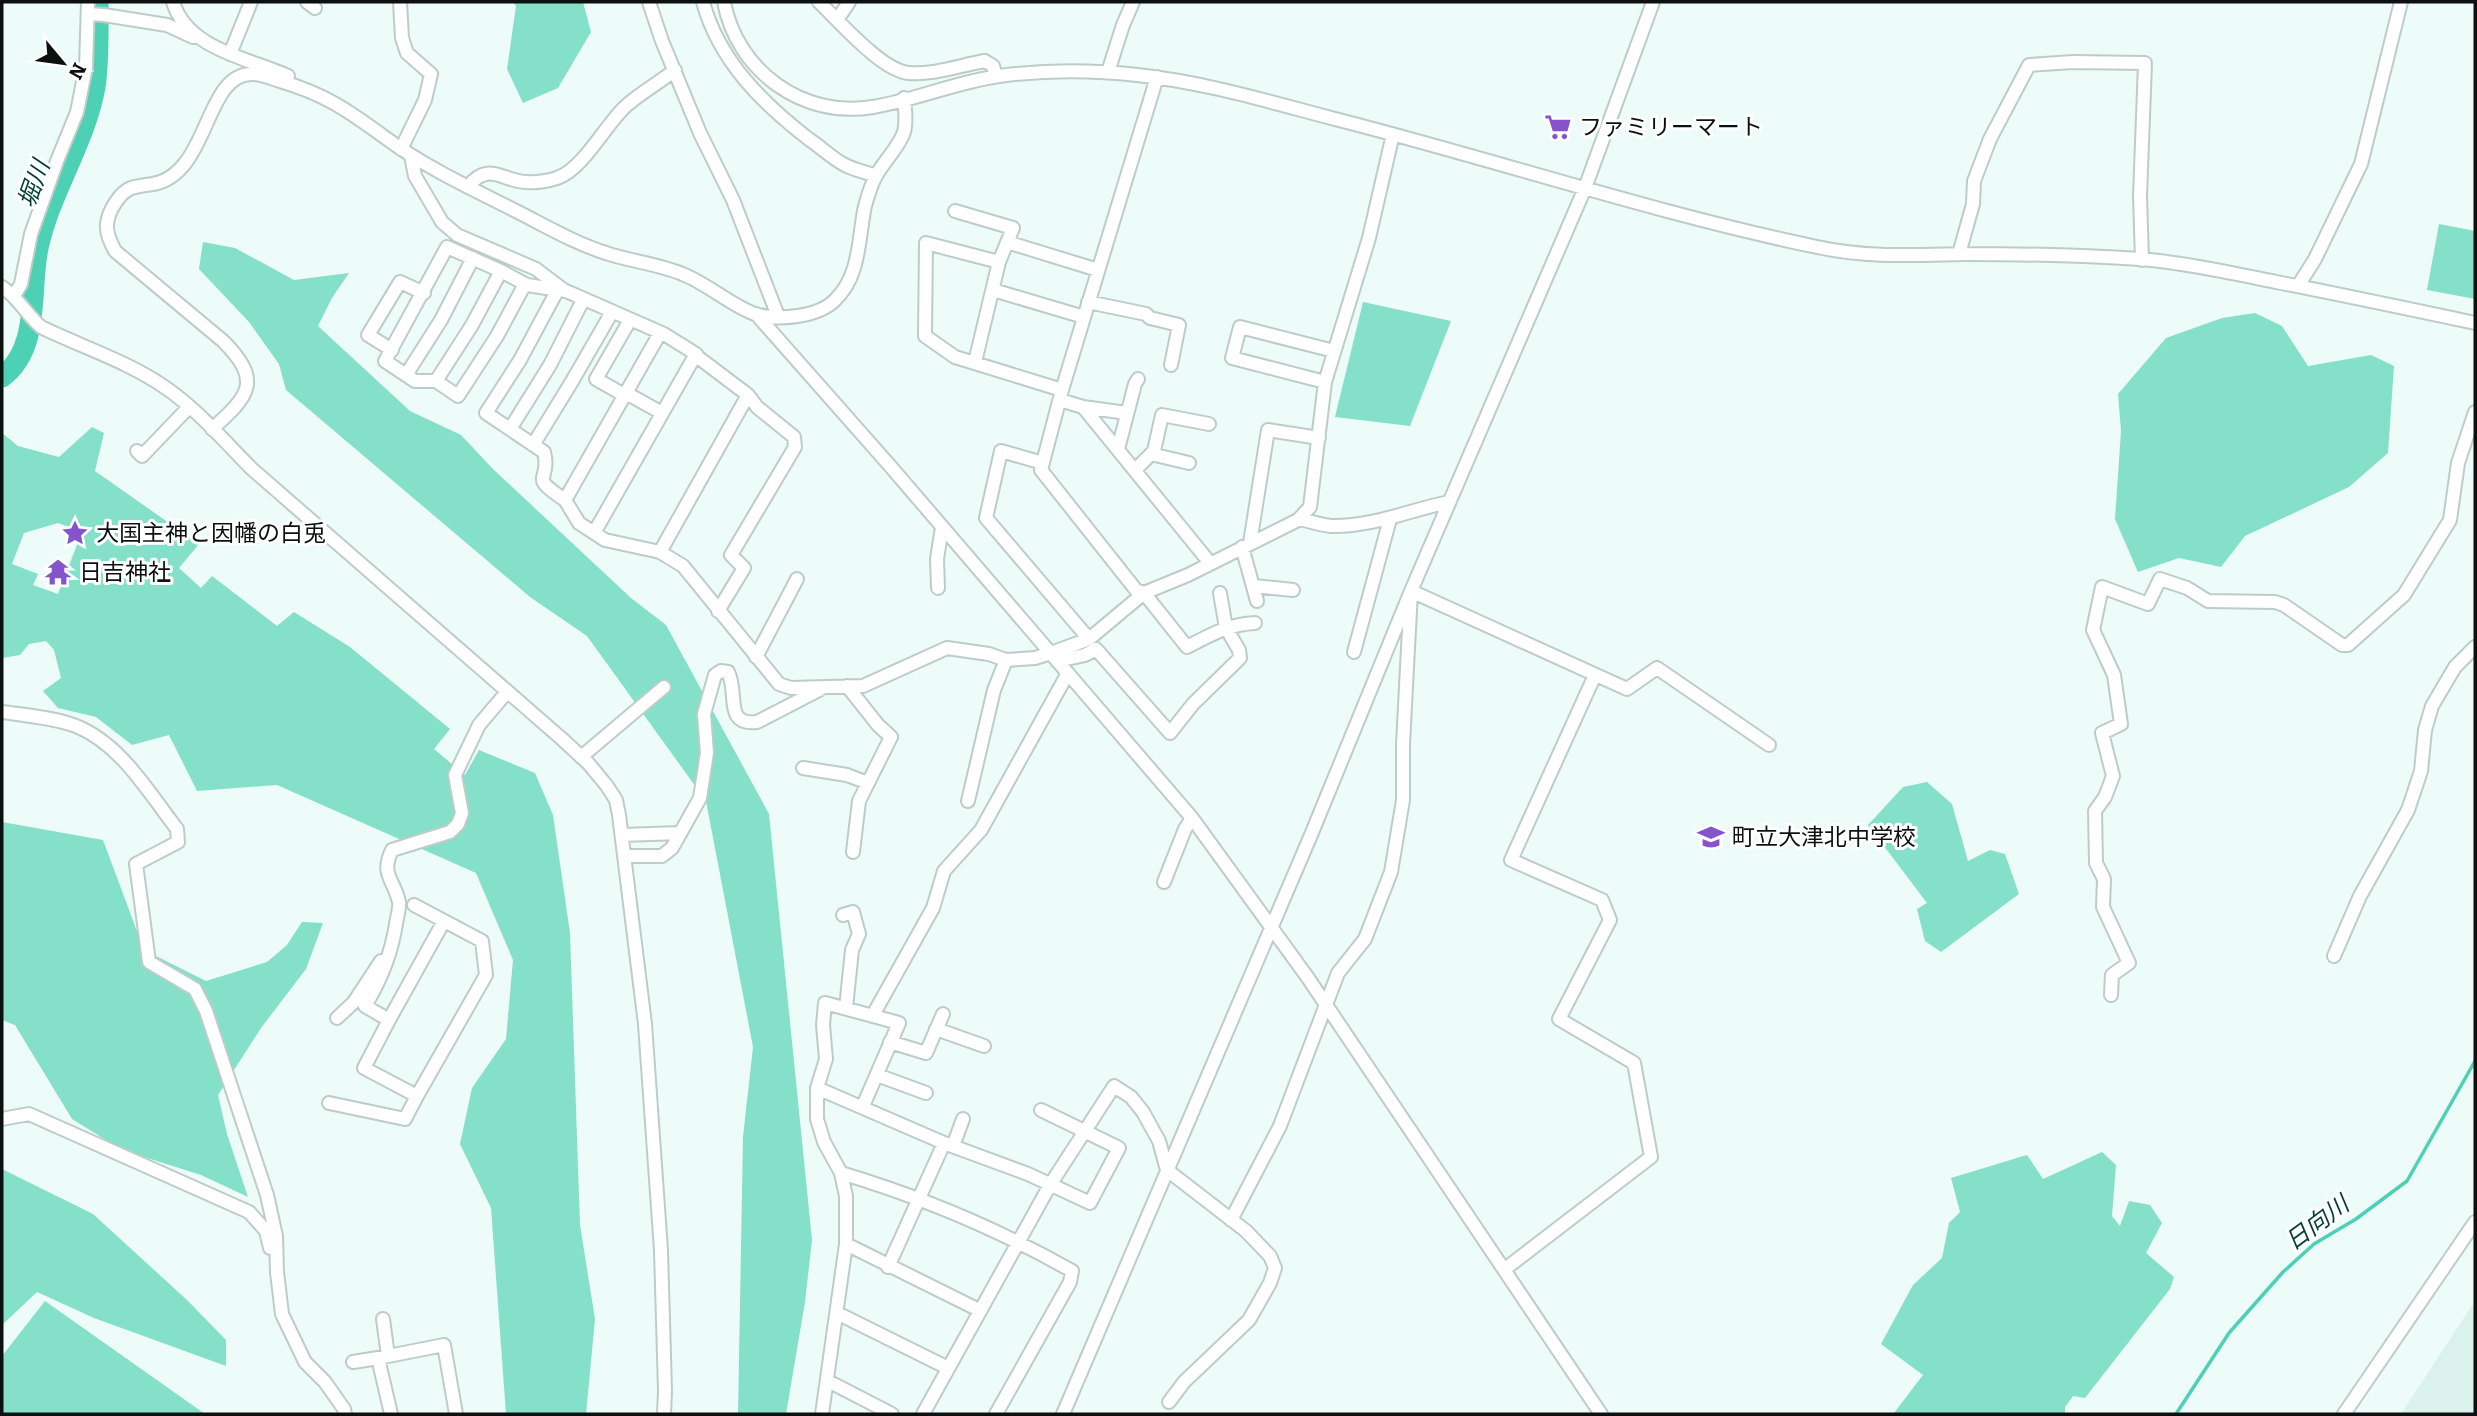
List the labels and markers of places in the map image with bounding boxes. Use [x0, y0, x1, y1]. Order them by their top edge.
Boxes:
supermarket icon: ファミリーマート [1543, 112, 1573, 142]
place label: ファミリーマート [1579, 113, 1763, 141]
place icon: 大国主神と因幡の白兎 [60, 518, 90, 548]
place label: 大国主神と因幡の白兎 [96, 519, 326, 547]
temple icon: 日吉神社 [43, 557, 73, 587]
place label: 日吉神社 [79, 558, 171, 586]
school or university icon: 町立大津北中学校 [1696, 822, 1726, 852]
place label: 町立大津北中学校 [1732, 823, 1916, 851]

